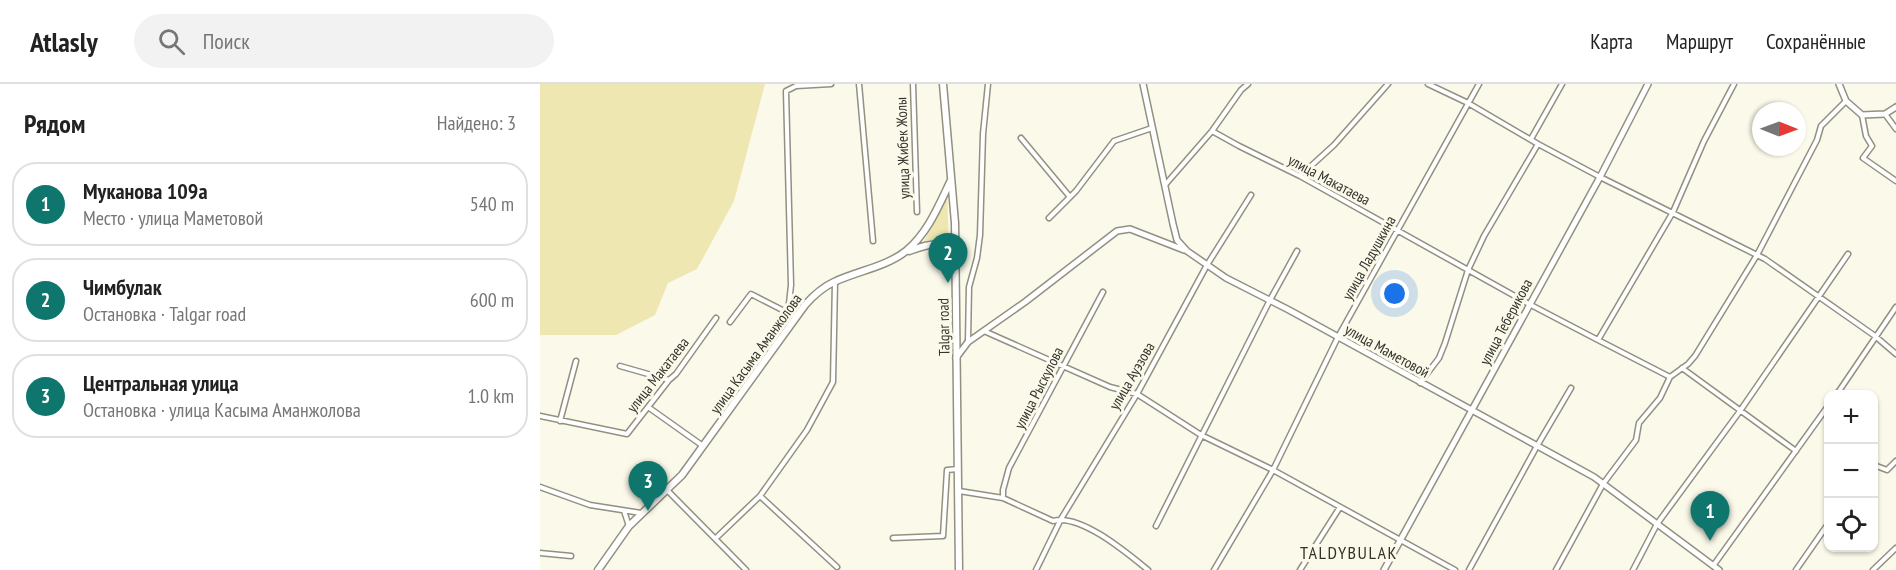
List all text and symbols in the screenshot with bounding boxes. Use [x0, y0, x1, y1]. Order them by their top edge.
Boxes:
search box [134, 14, 554, 68]
text: Atlasly [30, 23, 98, 60]
icon: search [155, 25, 188, 58]
text: Поиск [203, 27, 250, 55]
text: Карта [1590, 28, 1633, 55]
text: Маршрут [1666, 28, 1733, 55]
text: Сохранённые [1766, 28, 1866, 55]
street label: улица Жибек Жолы [891, 97, 914, 199]
north arrow [1752, 102, 1806, 156]
text: Рядом [24, 107, 85, 140]
text: Найдено: 3 [437, 110, 516, 136]
street label: улица Макатаева [1285, 150, 1374, 209]
text: Муканова 109а [83, 177, 207, 205]
text: 1 [41, 191, 50, 217]
text: 540 m [470, 191, 514, 217]
text: Место · улица Маметовой [83, 205, 263, 231]
street label: улица Ладушкина [1338, 212, 1400, 303]
pin: 2 [928, 234, 968, 283]
text: Чимбулак [83, 273, 162, 301]
street label: улица Теберикова [1475, 275, 1536, 368]
your location [1380, 279, 1409, 308]
text: 2 [41, 287, 50, 313]
text: 600 m [470, 287, 514, 313]
street label: улица Касыма Аманжолова [706, 290, 806, 417]
street label: Talgar road [933, 298, 954, 356]
text: Остановка · Talgar road [83, 301, 246, 327]
street label: улица Маметовой [1342, 320, 1433, 382]
street label: улица Макатаева [622, 333, 693, 416]
street label: улица Ауэзова [1105, 338, 1159, 413]
street label: улица Рыскулова [1010, 344, 1067, 432]
text: Центральная улица [83, 369, 239, 397]
text: 3 [41, 383, 50, 409]
text: 1.0 km [467, 383, 514, 409]
map controls [1824, 390, 1878, 552]
button: + [1824, 390, 1878, 444]
text: Остановка · улица Касыма Аманжолова [83, 397, 361, 423]
button: − [1824, 444, 1878, 498]
pin: 3 [628, 462, 668, 511]
pin: 1 [1690, 492, 1730, 541]
button: locate [1824, 498, 1878, 552]
district label: TALDYBULAK [1300, 541, 1398, 564]

